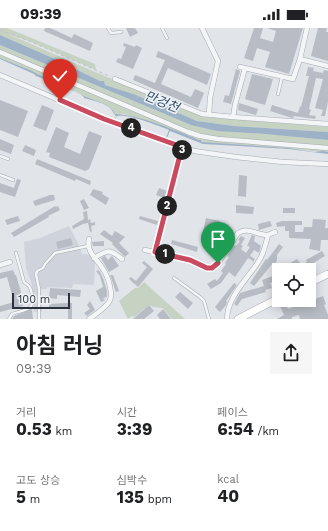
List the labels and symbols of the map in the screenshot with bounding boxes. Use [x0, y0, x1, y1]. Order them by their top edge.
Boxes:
pin [43, 59, 77, 100]
water label: 만겅천 [142, 88, 182, 116]
pin: 4 [121, 118, 141, 138]
pin: 3 [172, 140, 192, 160]
pin: 2 [157, 196, 177, 216]
pin [201, 222, 235, 263]
pin: 1 [155, 244, 175, 264]
scale bar [12, 291, 70, 310]

